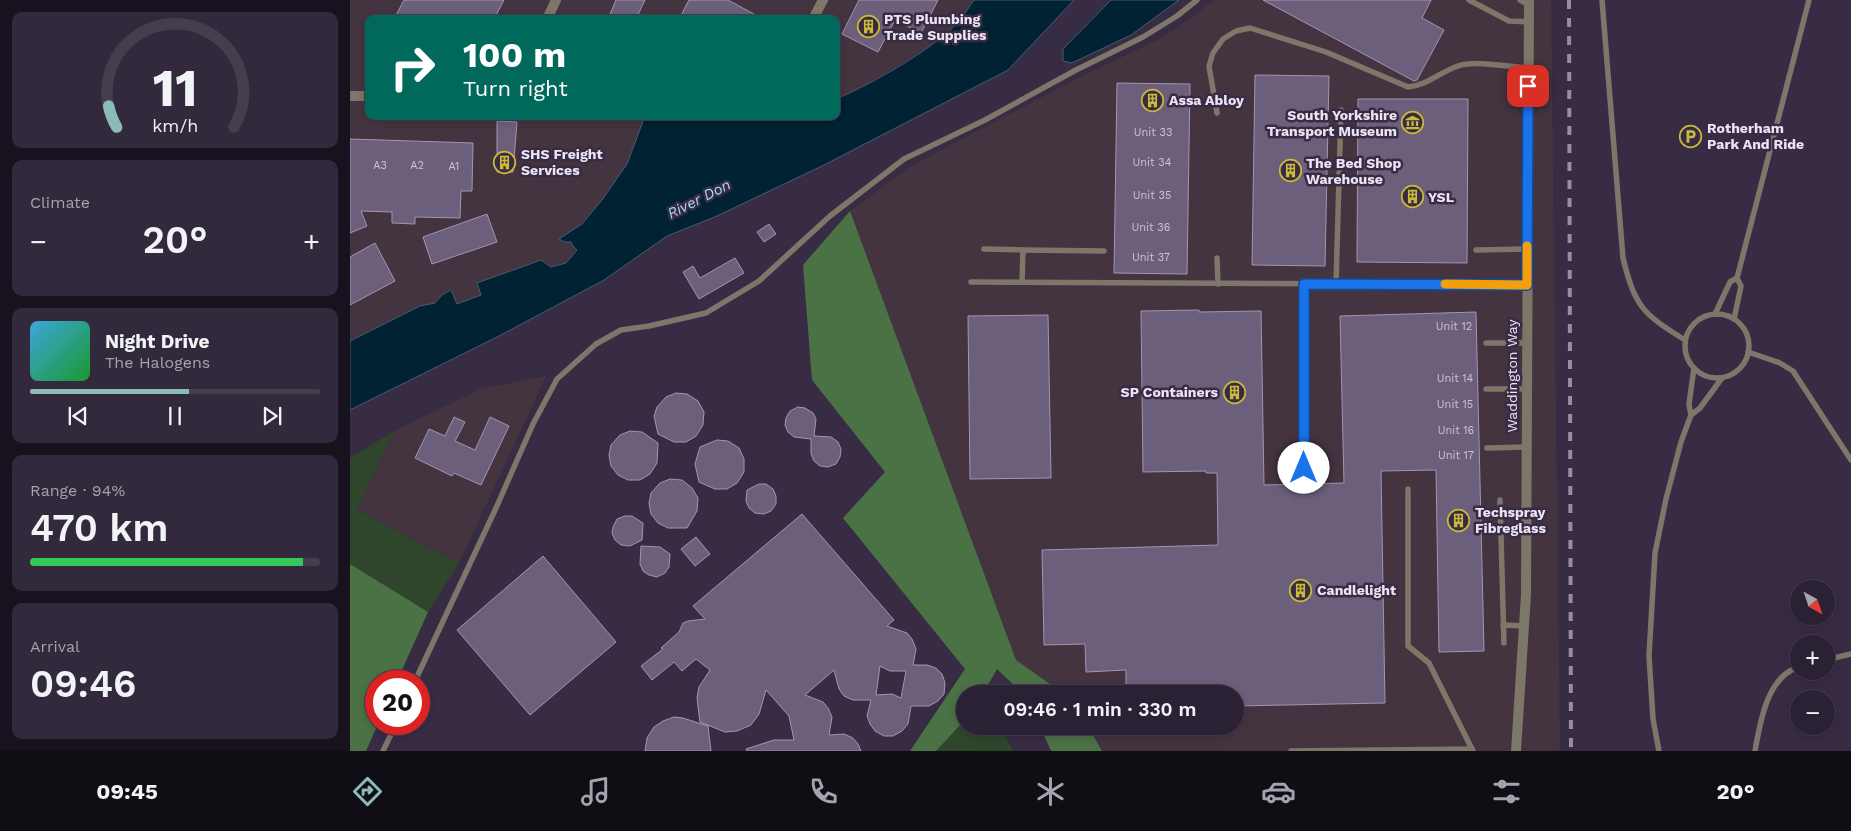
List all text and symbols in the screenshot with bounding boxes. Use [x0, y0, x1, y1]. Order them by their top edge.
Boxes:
place label: PTS Plumbing Trade Supplies [884, 11, 987, 43]
building icon: PTS Plumbing Trade Supplies [856, 15, 880, 39]
text: 100 m [463, 34, 566, 76]
icon: right [380, 35, 445, 100]
text: 11 [153, 58, 197, 119]
pin [1507, 65, 1549, 107]
icon: arrive [1514, 72, 1542, 100]
text: Turn right [463, 76, 568, 101]
building icon: Assa Abloy [1141, 88, 1165, 112]
place label: Assa Abloy [1169, 92, 1244, 108]
place label: South Yorkshire Transport Museum [1267, 107, 1397, 139]
museum icon: South Yorkshire Transport Museum [1401, 111, 1425, 135]
text: km/h [152, 115, 198, 136]
place label: Rotherham Park And Ride [1707, 120, 1804, 152]
parking icon: Rotherham Park And Ride [1679, 124, 1703, 148]
house number: Unit 33 [1134, 126, 1172, 139]
place label: SHS Freight Services [521, 146, 603, 178]
building icon: SHS Freight Services [493, 150, 517, 174]
place label: The Bed Shop Warehouse [1306, 155, 1401, 187]
house number: Unit 34 [1133, 156, 1172, 169]
house number: A3 [373, 159, 387, 172]
house number: A2 [410, 159, 424, 172]
building icon: The Bed Shop Warehouse [1278, 159, 1302, 183]
house number: A1 [449, 160, 459, 173]
water label: River Don [664, 175, 734, 223]
building icon: YSL [1400, 185, 1424, 209]
house number: Unit 35 [1133, 189, 1171, 202]
place label: YSL [1428, 189, 1455, 205]
text: Climate [30, 193, 90, 212]
text: 20° [143, 218, 207, 262]
house number: Unit 36 [1132, 221, 1171, 234]
text: − [30, 225, 47, 258]
text: + [303, 225, 320, 258]
house number: Unit 37 [1132, 251, 1170, 264]
street label: Waddington Way [1504, 319, 1520, 433]
house number: Unit 12 [1436, 320, 1472, 333]
text: Night Drive [105, 330, 210, 353]
text: The Halogens [105, 353, 210, 372]
house number: Unit 14 [1437, 372, 1474, 385]
building icon: SP Containers [1222, 380, 1246, 404]
place label: SP Containers [1121, 384, 1219, 400]
house number: Unit 15 [1437, 398, 1473, 411]
icon: previous [64, 402, 92, 430]
icon: pause [161, 402, 189, 430]
icon: next [258, 402, 286, 430]
house number: Unit 16 [1438, 424, 1475, 437]
position arrow [1277, 441, 1329, 493]
house number: Unit 17 [1438, 449, 1474, 462]
text: Range · 94% [30, 481, 125, 500]
place label: Techspray Fibreglass [1475, 504, 1547, 536]
text: 470 km [30, 506, 168, 550]
building icon: Techspray Fibreglass [1447, 508, 1471, 532]
building icon: Candlelight [1289, 578, 1313, 602]
north arrow [1790, 580, 1835, 625]
map controls [1790, 580, 1835, 735]
place label: Candlelight [1317, 582, 1396, 598]
button: + [1790, 635, 1835, 680]
text: Arrival [30, 637, 80, 656]
text: 09:46 [30, 662, 136, 706]
speed limit sign: 20 [365, 670, 430, 735]
button: − [1790, 690, 1835, 735]
text: 09:46 · 1 min · 330 m [1004, 698, 1196, 721]
icon: directions [350, 774, 385, 809]
icon: music [578, 774, 613, 809]
icon: phone [806, 774, 841, 809]
icon: climate [1033, 774, 1068, 809]
icon: car [1261, 774, 1296, 809]
icon: filters [1489, 774, 1524, 809]
text: 09:45 [96, 779, 158, 804]
text: 20° [1716, 779, 1755, 804]

